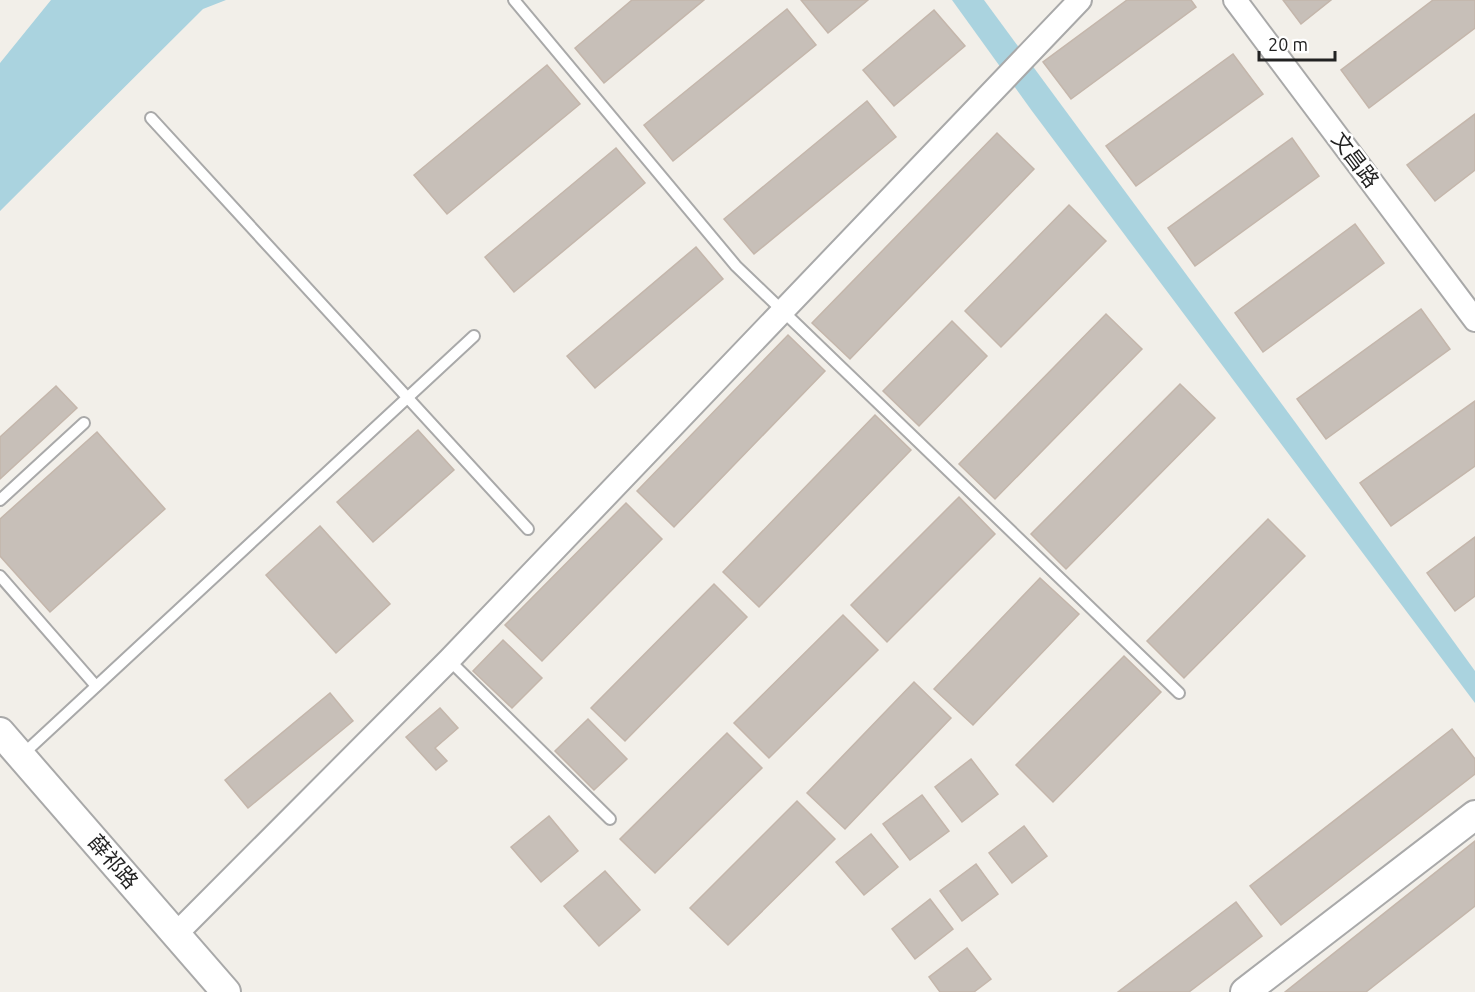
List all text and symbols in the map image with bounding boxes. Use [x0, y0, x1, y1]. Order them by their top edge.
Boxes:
scale bar [1259, 24, 1336, 62]
text: 20 m [1268, 34, 1308, 54]
street label: 文昌路 [1327, 127, 1384, 192]
street label: 薛祁路 [84, 830, 143, 893]

